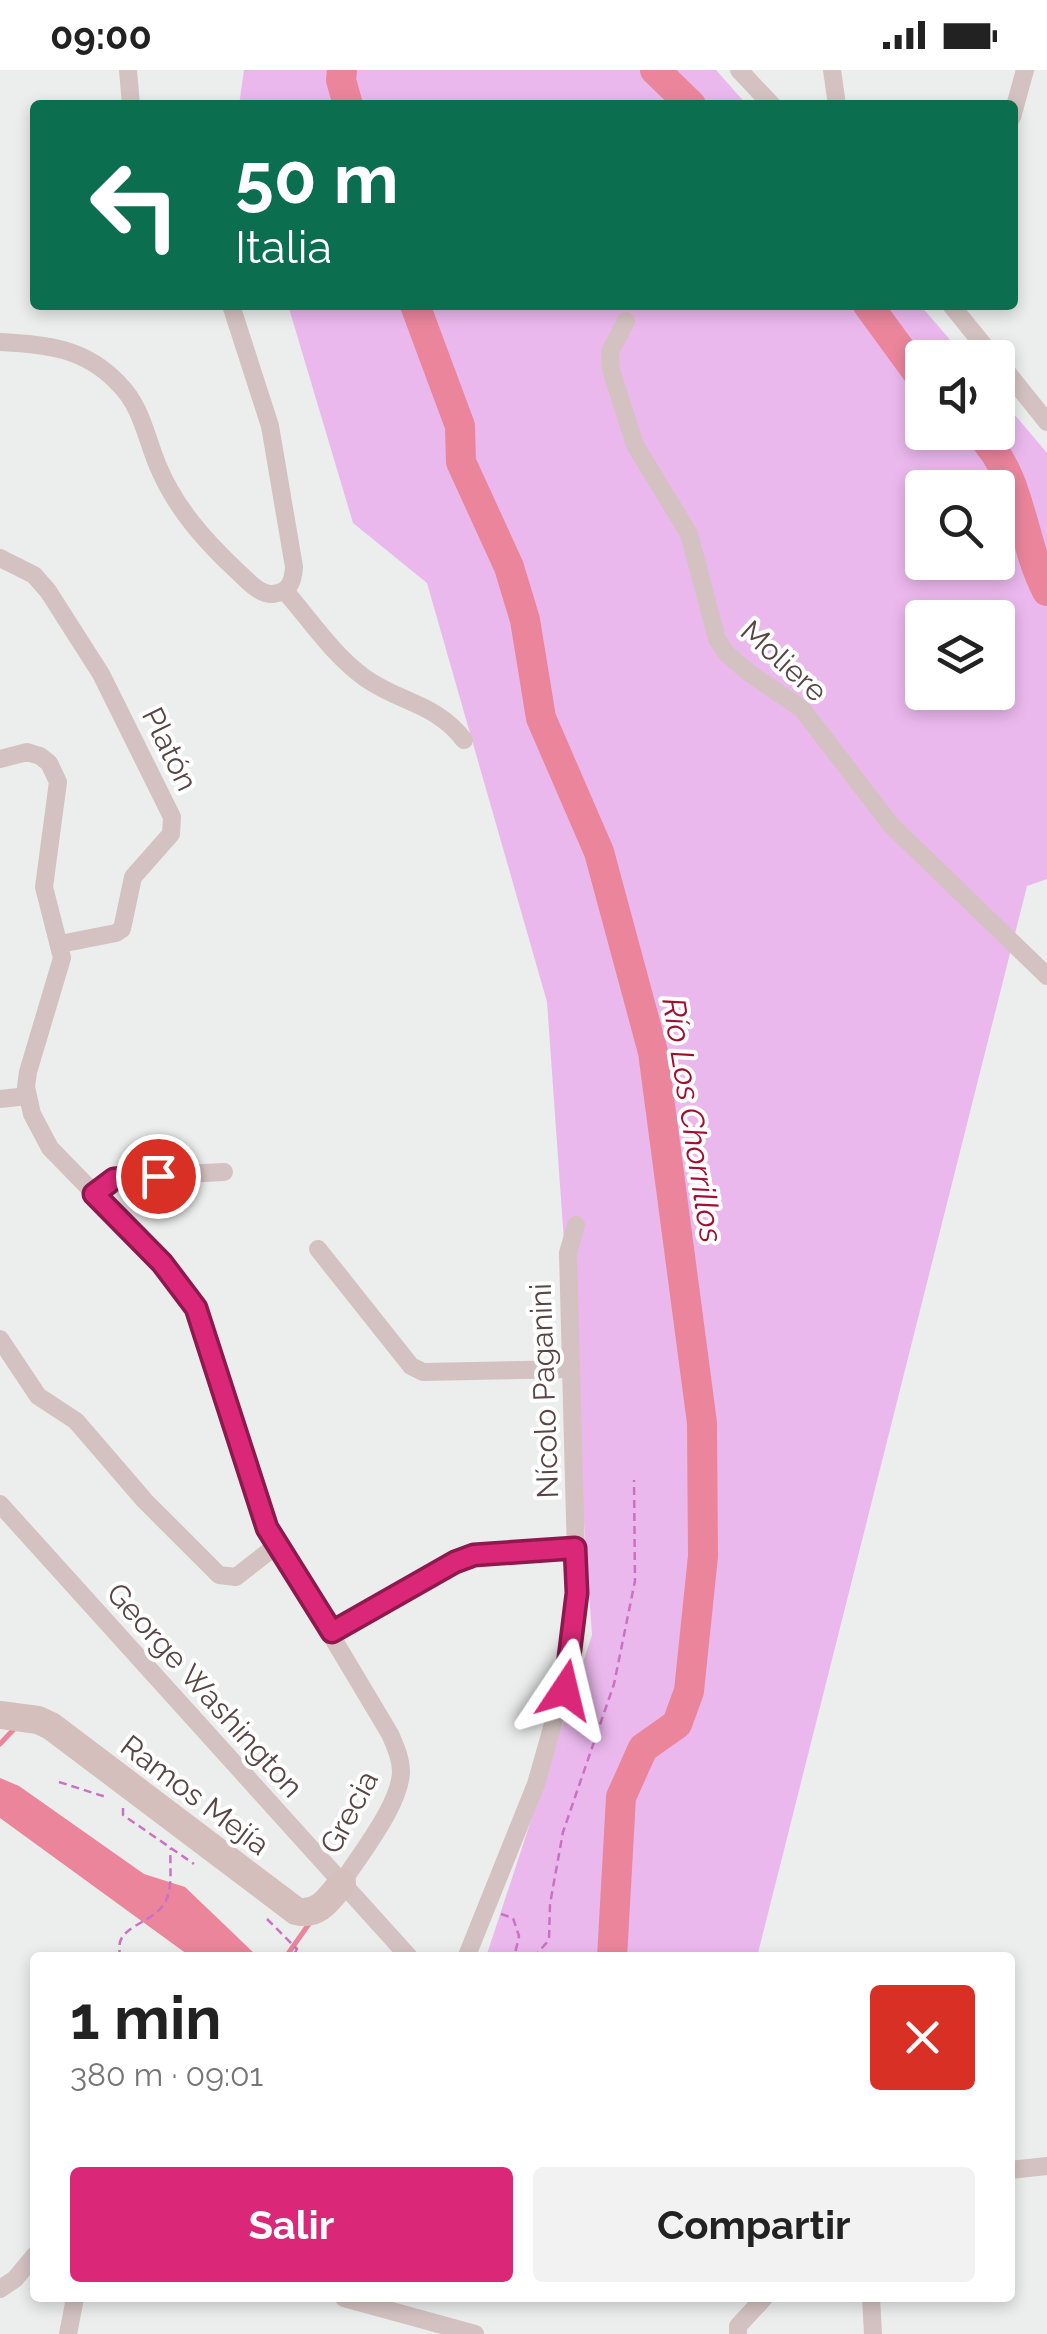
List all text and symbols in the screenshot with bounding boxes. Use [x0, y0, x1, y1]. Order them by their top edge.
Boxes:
text: 09:00 [50, 13, 152, 58]
text: 50 m [235, 137, 399, 219]
icon: left [70, 140, 200, 270]
text: Italia [235, 221, 332, 274]
map controls [905, 340, 1015, 710]
button: sound [905, 340, 1015, 450]
button: search [905, 470, 1015, 580]
button: layers [905, 600, 1015, 710]
street label: Moliere [734, 613, 834, 709]
street label: Platón [135, 702, 205, 796]
water label: Río Los Chorrillos [655, 995, 731, 1245]
pin [116, 1134, 201, 1219]
icon: arrive [131, 1149, 186, 1204]
street label: Nícolo Paganini [523, 1283, 565, 1499]
street label: George Washington [100, 1576, 310, 1804]
position arrow [513, 1638, 617, 1742]
street label: Ramos Mejía [114, 1728, 276, 1862]
street label: Grecia [313, 1765, 385, 1859]
text: 1 min [70, 1983, 221, 2053]
button: close [870, 1985, 975, 2090]
text: 380 m · 09:01 [70, 2056, 263, 2093]
button: Salir [70, 2167, 513, 2282]
button: Compartir [533, 2167, 975, 2282]

